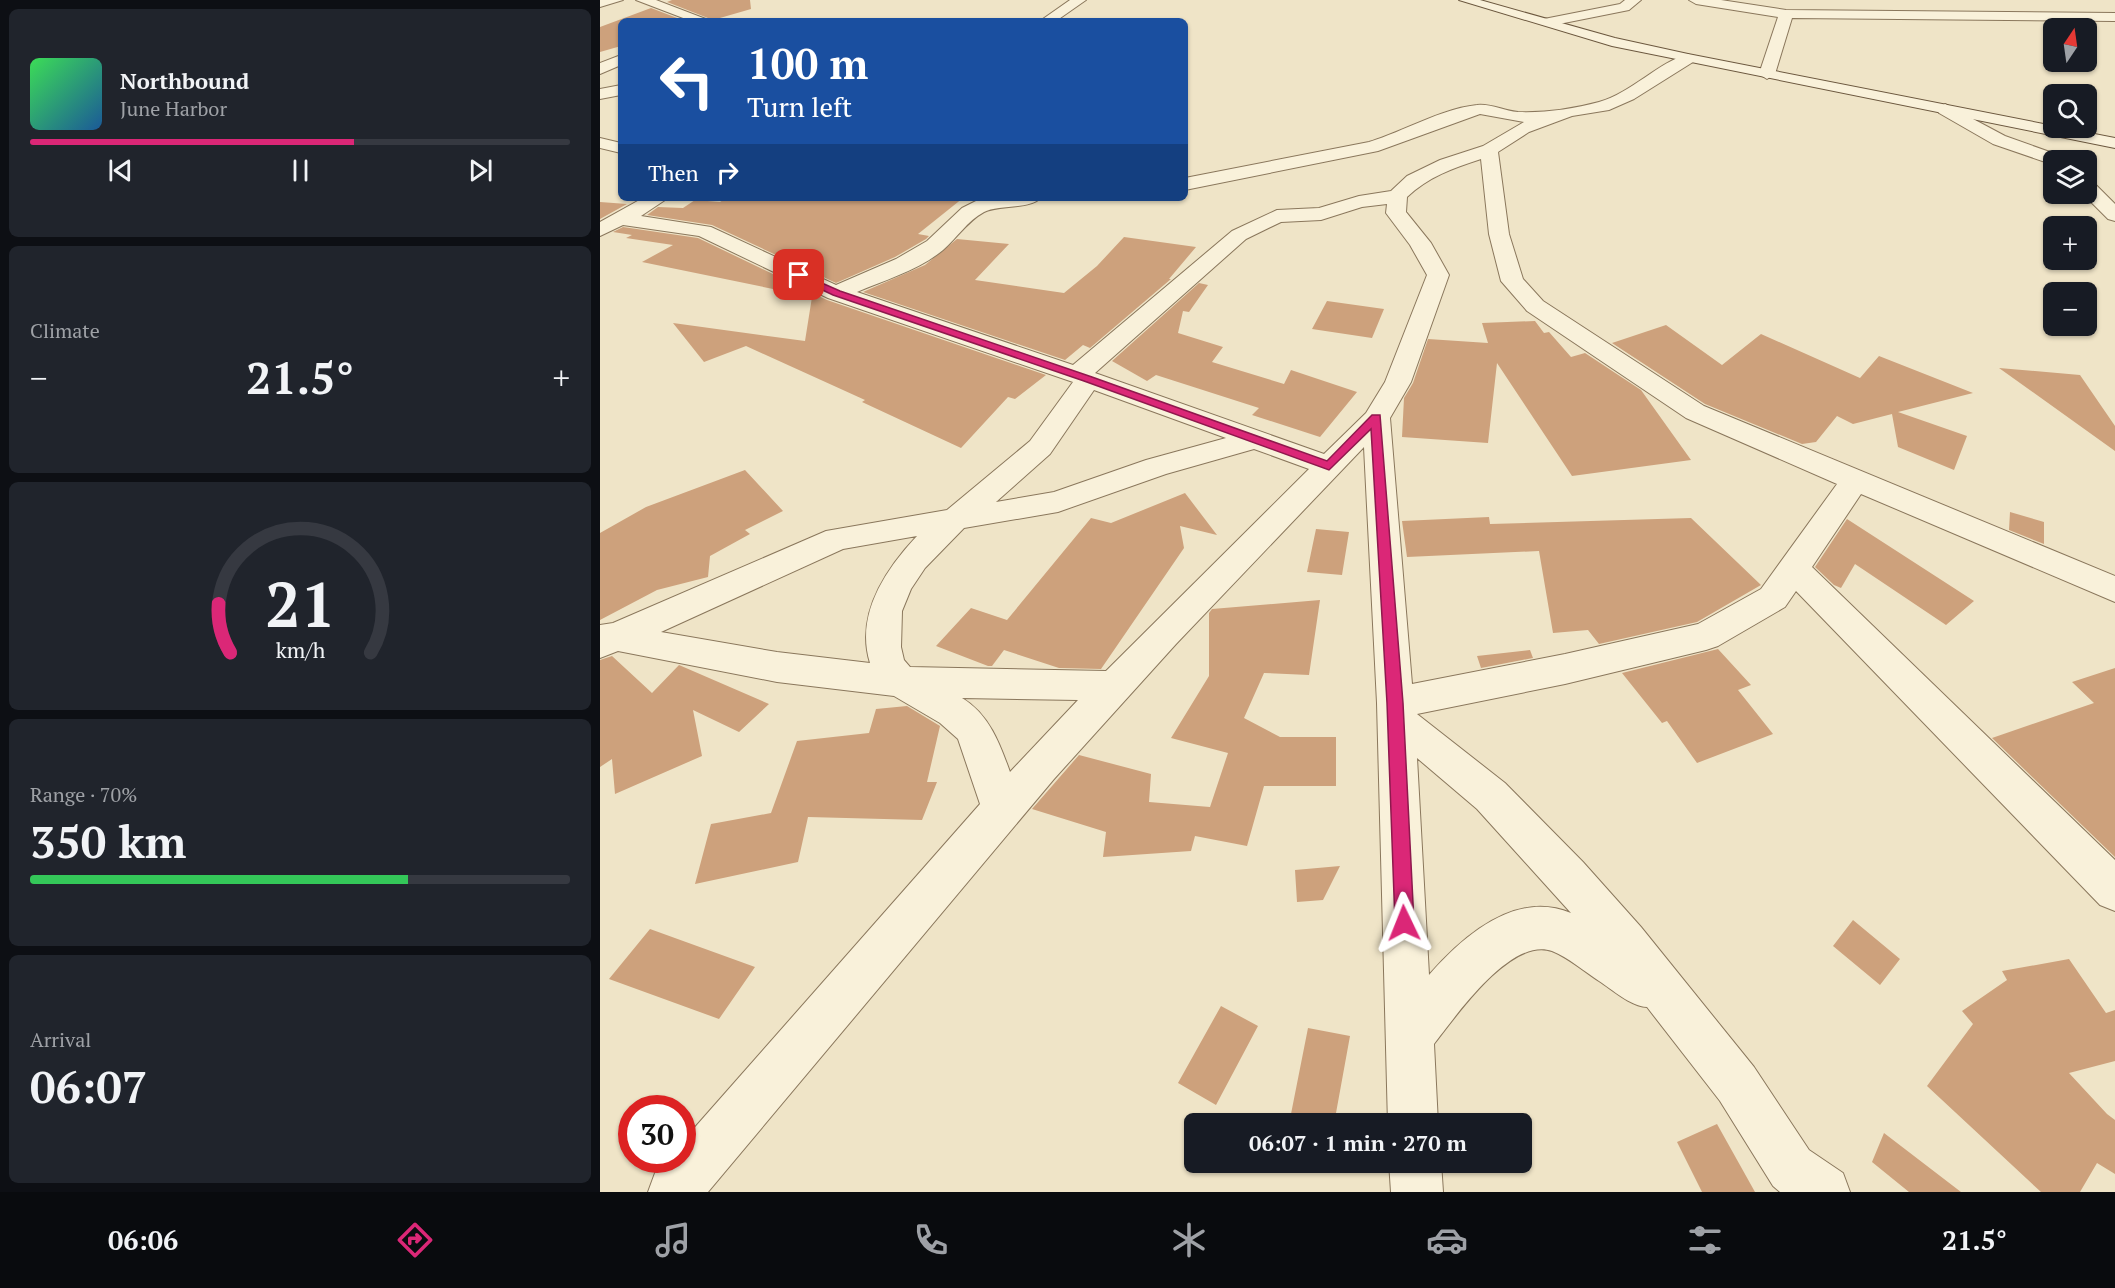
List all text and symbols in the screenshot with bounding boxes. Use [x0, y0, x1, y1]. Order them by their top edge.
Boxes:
north arrow [2043, 18, 2097, 72]
map controls [2043, 18, 2097, 336]
text: 100 m [747, 35, 868, 91]
icon: left [648, 42, 726, 120]
text: Northbound [120, 66, 249, 95]
button: search [2043, 84, 2097, 138]
text: Turn left [747, 89, 852, 125]
text: June Harbor [120, 95, 227, 122]
button: layers [2043, 150, 2097, 204]
icon: previous [104, 154, 137, 187]
icon: pause [284, 154, 317, 187]
icon: next [464, 154, 497, 187]
icon: right [711, 156, 744, 189]
text: Then [648, 158, 699, 187]
button: + [2043, 216, 2097, 270]
pin [773, 249, 824, 300]
icon: arrive [782, 258, 815, 291]
button: − [2043, 282, 2097, 336]
text: Climate [30, 317, 100, 344]
text: 21.5° [246, 347, 354, 407]
text: − [30, 356, 48, 399]
text: + [552, 356, 570, 399]
text: 21 [265, 562, 335, 645]
text: km/h [275, 636, 325, 664]
text: Range · 70% [30, 781, 137, 808]
text: 350 km [30, 811, 186, 871]
position arrow [1372, 891, 1436, 955]
text: Arrival [30, 1026, 91, 1053]
text: 06:07 [30, 1056, 147, 1116]
speed limit sign: 30 [618, 1095, 696, 1173]
text: 06:07 · 1 min · 270 m [1249, 1128, 1467, 1157]
icon: directions [394, 1219, 436, 1261]
icon: music [652, 1219, 694, 1261]
icon: phone [910, 1219, 952, 1261]
icon: climate [1168, 1219, 1210, 1261]
icon: car [1426, 1219, 1468, 1261]
icon: filters [1684, 1219, 1726, 1261]
text: 06:06 [108, 1222, 178, 1258]
text: 21.5° [1942, 1222, 2007, 1258]

